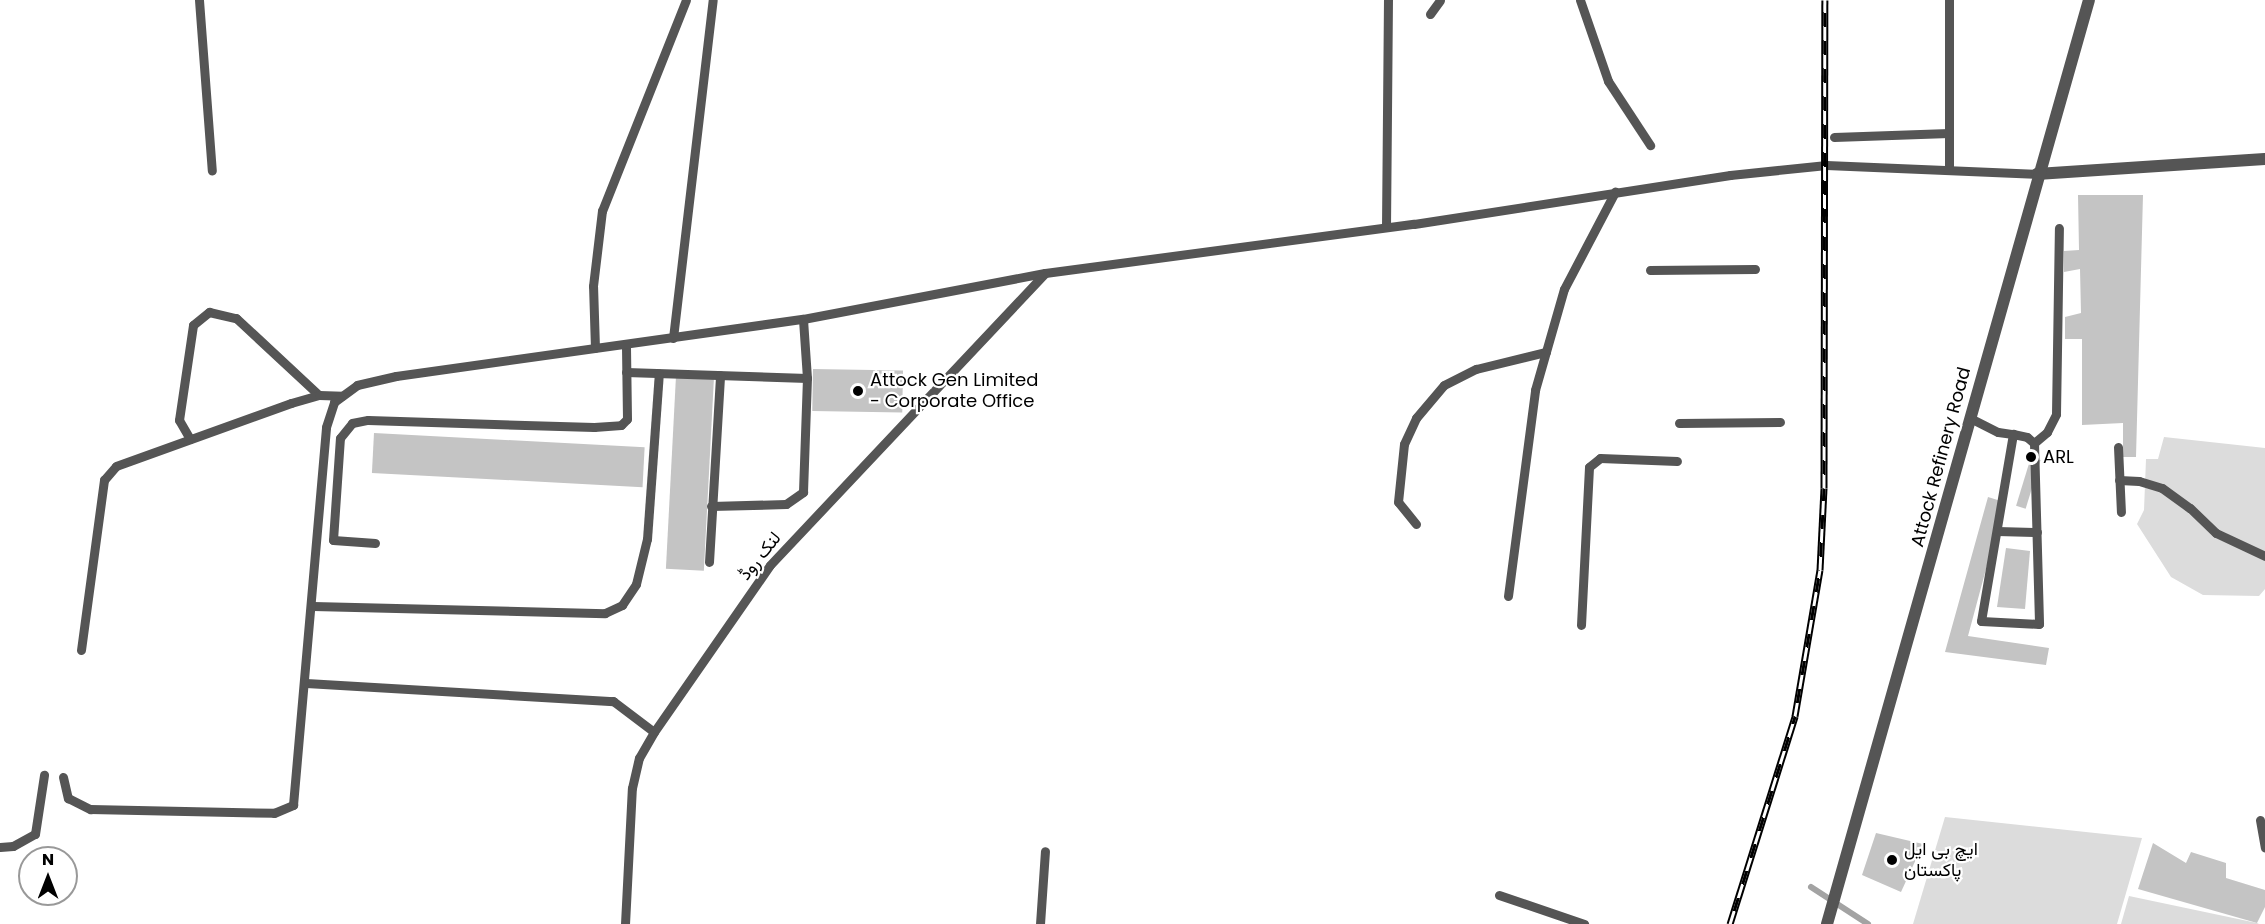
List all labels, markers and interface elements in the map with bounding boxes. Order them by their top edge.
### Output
street label: Attock Refinery Road [1907,365,1975,549]
place label: Attock Gen Limited - Corporate Office [870,370,1038,412]
marker: Attock Gen Limited - Corporate Office [851,384,865,398]
place label: ARL [2043,446,2074,468]
marker: ARL [2024,450,2038,464]
street label: لنک روڈ [734,528,786,584]
place label: ایچ بی ایل پاکستان [1904,839,1978,882]
north arrow [18,846,78,906]
text: N [42,848,54,871]
marker: ایچ بی ایل پاکستان [1885,853,1899,867]

